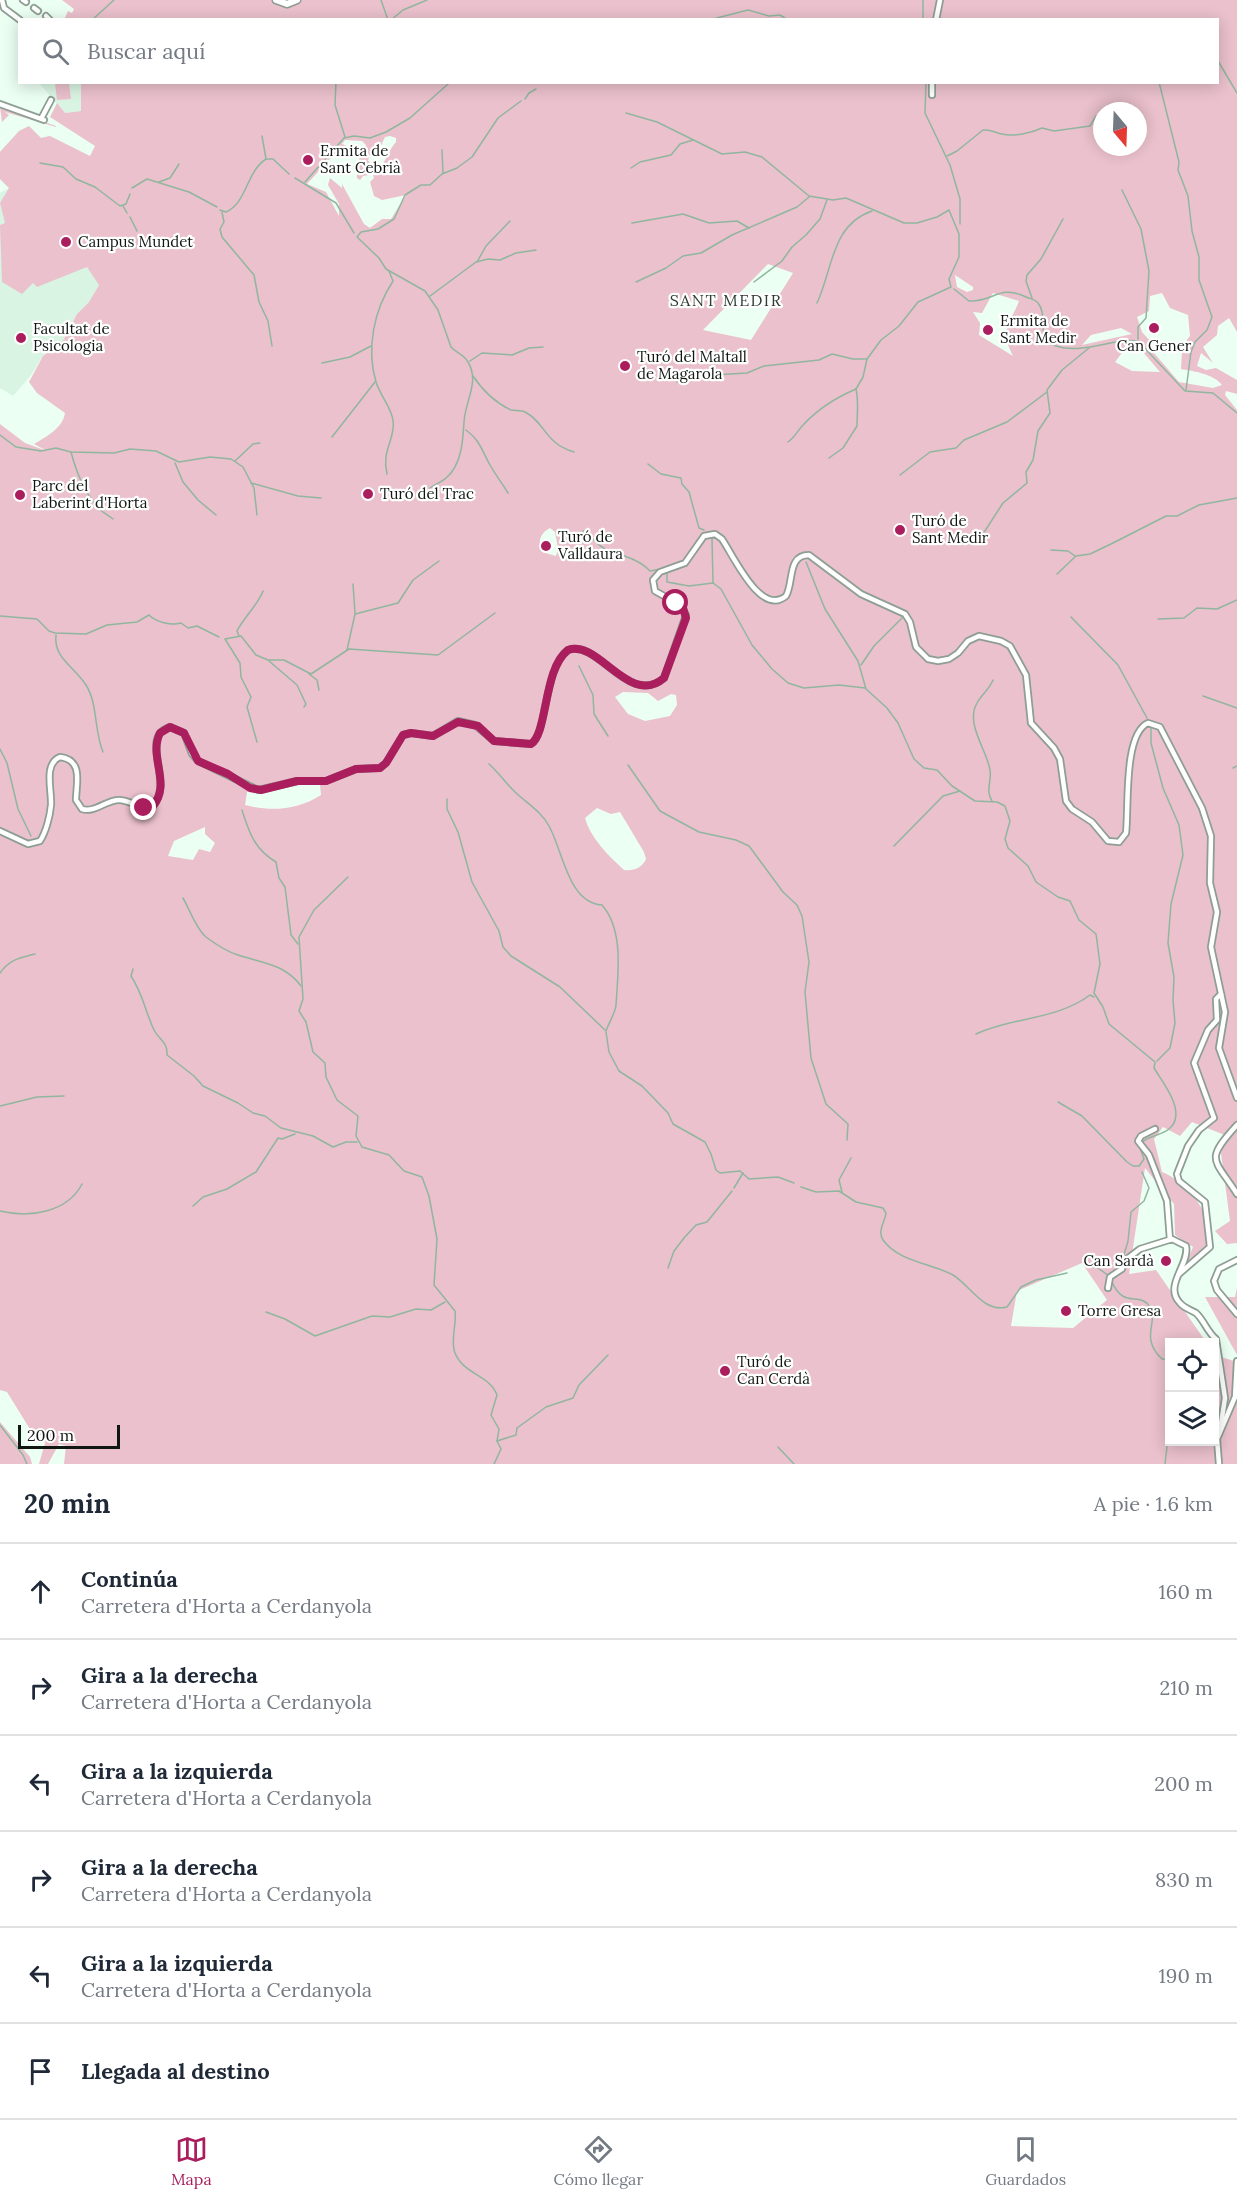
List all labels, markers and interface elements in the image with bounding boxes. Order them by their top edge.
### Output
search box [18,18,1219,84]
icon: search [39,35,72,68]
text: Buscar aquí [87,37,205,65]
north arrow [1093,102,1147,156]
place label: Ermita de Sant Cebrià [320,141,401,177]
marker: Ermita de Sant Cebrià [301,153,315,167]
place label: Campus Mundet [78,232,193,251]
marker: Campus Mundet [59,235,73,249]
district label: SANT MEDIR [670,290,782,310]
place label: Ermita de Sant Medir [1000,311,1077,347]
place label: Facultat de Psicologia [33,319,110,355]
marker: Can Gener [1147,321,1161,335]
marker: Ermita de Sant Medir [981,323,995,337]
marker: Facultat de Psicologia [14,331,28,345]
place label: Can Gener [1117,336,1192,355]
place label: Turó del Maltall de Magarola [637,347,747,383]
marker: Turó del Maltall de Magarola [618,359,632,373]
place label: Parc del Laberint d'Horta [32,476,148,512]
place label: Turó del Trac [380,484,474,503]
marker: Turó del Trac [361,487,375,501]
marker: Parc del Laberint d'Horta [13,488,27,502]
place label: Turó de Sant Medir [912,511,989,547]
marker: Turó de Sant Medir [893,523,907,537]
place label: Turó de Valldaura [557,527,623,563]
marker: Turó de Valldaura [539,539,553,553]
route start [662,589,688,615]
route end [130,794,156,820]
place label: Can Sardà [1083,1251,1154,1270]
marker: Can Sardà [1159,1254,1173,1268]
place label: Torre Gresa [1078,1301,1161,1320]
marker: Torre Gresa [1059,1304,1073,1318]
map controls [1165,1338,1219,1446]
button: locate [1165,1338,1219,1392]
place label: Turó de Can Cerdà [737,1352,810,1388]
marker: Turó de Can Cerdà [718,1364,732,1378]
button: layers [1165,1392,1219,1446]
scale bar [18,1422,120,1450]
text: 200 m [27,1425,74,1445]
text: 20 min [24,1487,110,1520]
text: A pie · 1.6 km [1094,1491,1213,1516]
text: Continúa [81,1565,178,1593]
icon: ahead [24,1575,57,1608]
text: 160 m [1159,1579,1213,1604]
text: Carretera d'Horta a Cerdanyola [81,1593,372,1618]
text: Gira a la derecha [81,1661,258,1689]
icon: right [24,1671,57,1704]
text: 210 m [1159,1675,1213,1700]
text: Carretera d'Horta a Cerdanyola [81,1689,372,1714]
text: Gira a la izquierda [81,1757,273,1785]
icon: left [24,1767,57,1800]
text: 200 m [1154,1771,1213,1796]
text: Carretera d'Horta a Cerdanyola [81,1785,372,1810]
text: Gira a la derecha [81,1853,258,1881]
icon: right [24,1863,57,1896]
text: 830 m [1155,1867,1213,1892]
text: Carretera d'Horta a Cerdanyola [81,1881,372,1906]
text: Gira a la izquierda [81,1949,273,1977]
icon: left [24,1959,57,1992]
text: 190 m [1159,1963,1213,1988]
text: Carretera d'Horta a Cerdanyola [81,1977,372,2002]
icon: arrive [24,2055,57,2088]
text: Llegada al destino [81,2057,270,2085]
tab: Mapa [171,2133,212,2189]
tab: Cómo llegar [553,2133,643,2189]
tab: Guardados [985,2133,1066,2189]

